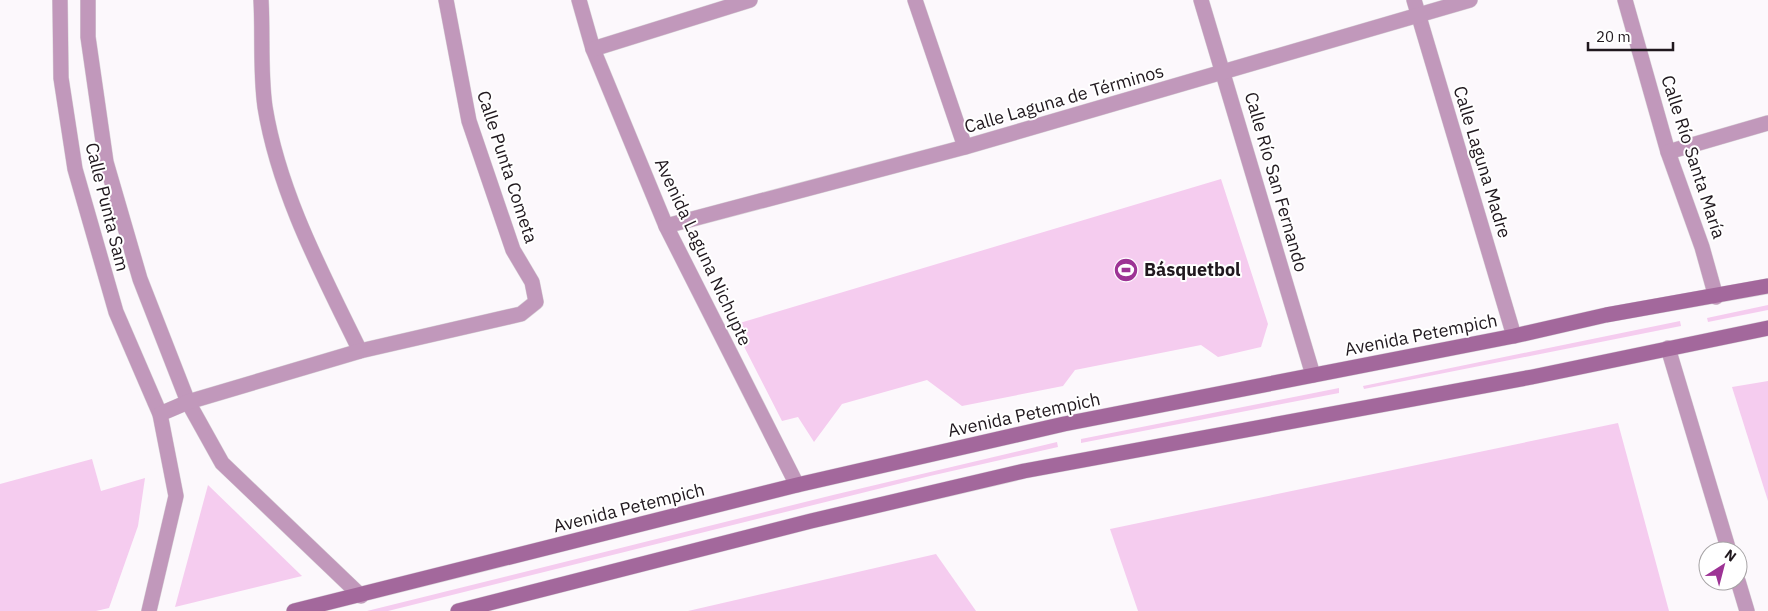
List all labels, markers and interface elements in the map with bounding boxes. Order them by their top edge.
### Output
scale bar [1588,20,1673,52]
text: 20 m [1596,27,1631,46]
street label: Calle Laguna de Términos [961,59,1166,138]
street label: Calle Río Santa María [1656,72,1731,242]
street label: Calle Laguna Madre [1448,83,1517,241]
street label: Calle Punta Cometa [472,88,543,246]
street label: Calle Río San Fernando [1240,89,1313,275]
street label: Calle Punta Sam [80,140,135,274]
street label: Avenida Laguna Nichupte [650,154,757,349]
sports icon: Básquetbol [1113,257,1139,283]
place label: Básquetbol [1144,258,1241,281]
street label: Avenida Petempich [1342,308,1499,361]
street label: Avenida Petempich [946,387,1102,442]
street label: Avenida Petempich [551,478,707,537]
north arrow [1698,541,1748,591]
text: N [1721,545,1740,566]

